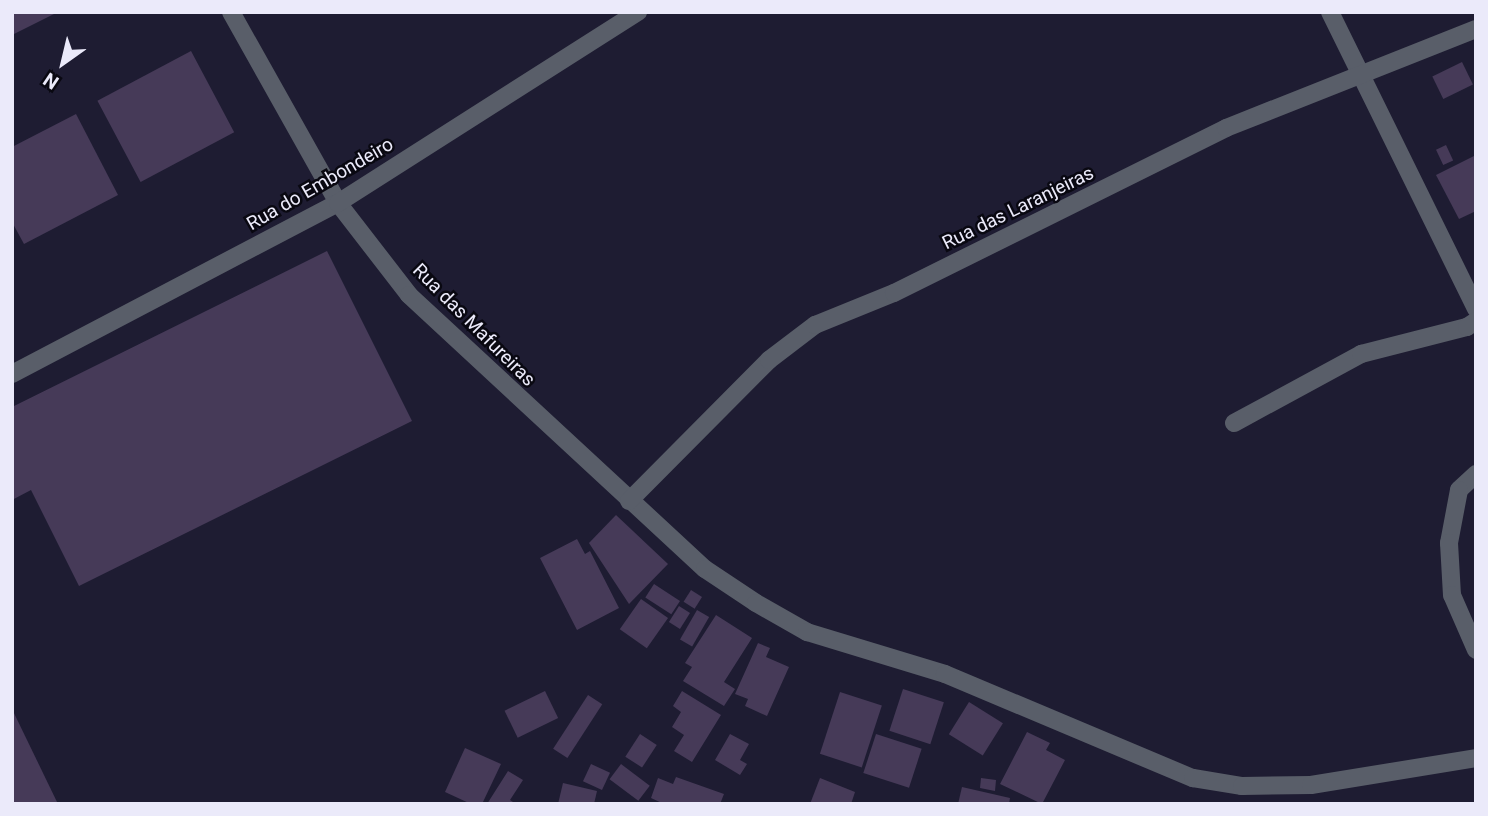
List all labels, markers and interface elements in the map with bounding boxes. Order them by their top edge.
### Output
north arrow [28,28,98,98]
text: N [39,68,63,94]
street label: Rua do Embondeiro [243,133,397,235]
street label: Rua das Laranjeiras [939,161,1097,255]
street label: Rua das Mafureiras [408,259,540,391]

